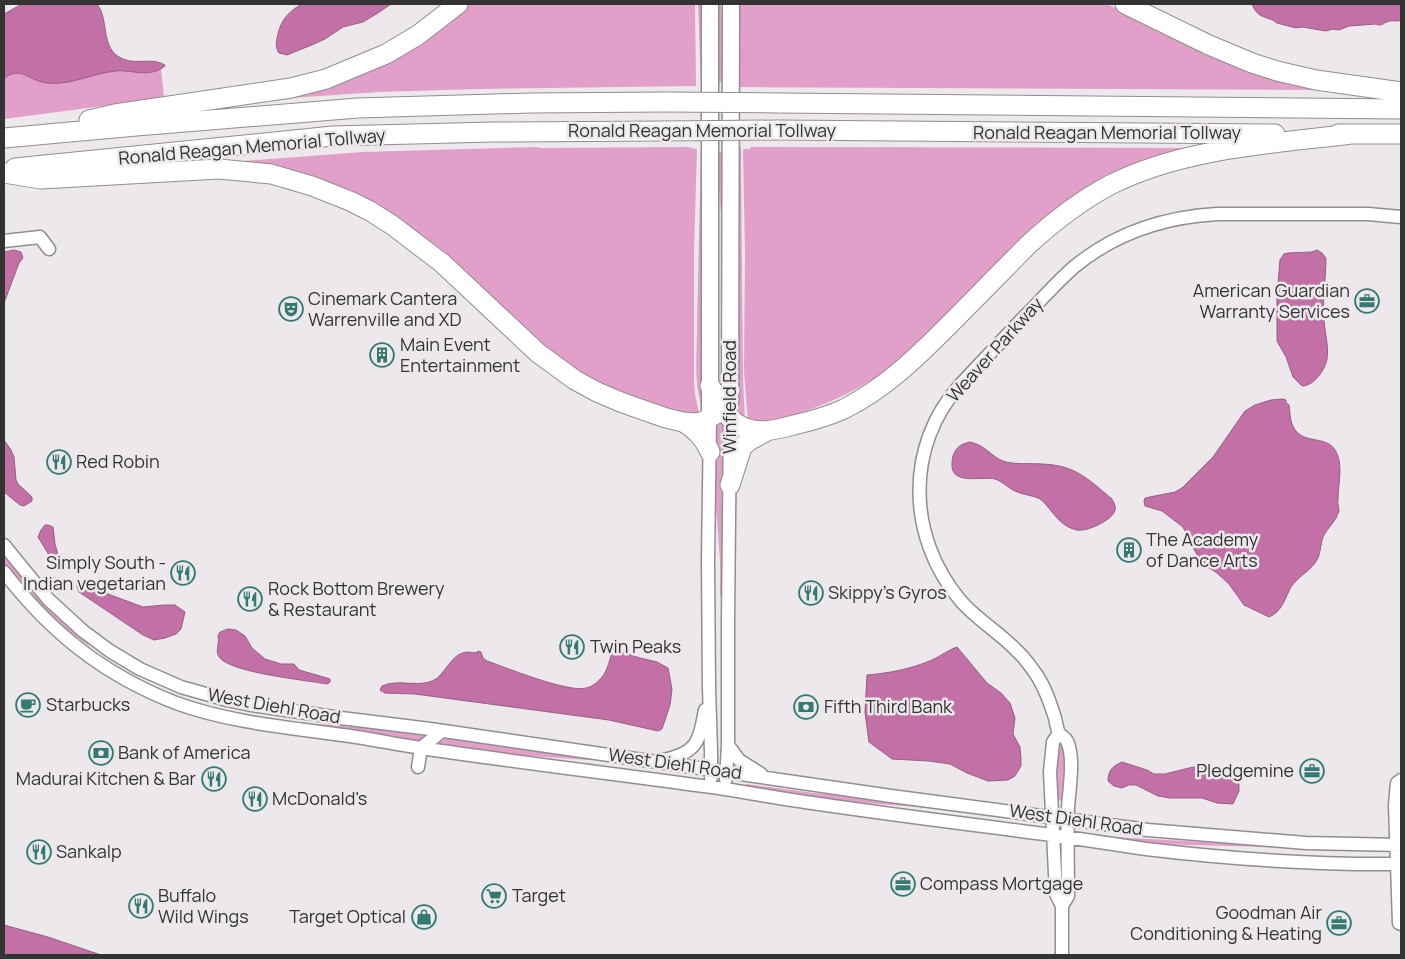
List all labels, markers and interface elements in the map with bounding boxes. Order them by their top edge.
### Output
street label: Ronald Reagan Memorial Tollway [568,118,837,142]
street label: Ronald Reagan Memorial Tollway [973,120,1242,144]
street label: Ronald Reagan Memorial Tollway [117,122,387,170]
place label: American Guardian Warranty Services [1193,278,1350,323]
place label: Cinemark Cantera Warrenville and XD [308,286,462,331]
office icon: American Guardian Warranty Services [1354,288,1380,314]
street label: Weaver Parkway [941,291,1048,407]
theatre icon: Cinemark Cantera Warrenville and XD [278,296,304,322]
place label: Main Event Entertainment [400,332,520,377]
street label: Winfield Road [717,340,741,454]
building icon: Main Event Entertainment [369,342,395,368]
restaurant icon: Red Robin [46,449,72,475]
place label: Red Robin [76,449,160,473]
place label: The Academy of Dance Arts [1146,527,1259,572]
building icon: The Academy of Dance Arts [1116,537,1142,563]
place label: Simply South - Indian vegetarian [23,550,166,595]
restaurant icon: Simply South - Indian vegetarian [170,560,196,586]
place label: Rock Bottom Brewery & Restaurant [268,576,445,621]
restaurant icon: Skippy's Gyros [798,580,824,606]
place label: Skippy's Gyros [828,580,947,604]
restaurant icon: Rock Bottom Brewery & Restaurant [237,586,263,612]
restaurant icon: Twin Peaks [559,634,585,660]
place label: Twin Peaks [590,634,681,658]
street label: West Diehl Road [206,682,342,729]
cafe icon: Starbucks [15,692,41,718]
place label: Starbucks [46,692,130,716]
bank icon: Fifth Third Bank [793,694,819,720]
place label: Fifth Third Bank [824,694,953,718]
bank icon: Bank of America [88,740,114,766]
place label: Bank of America [118,740,251,764]
street label: West Diehl Road [607,742,743,784]
place label: Pledgemine [1196,758,1294,782]
office icon: Pledgemine [1299,758,1325,784]
place label: Madurai Kitchen & Bar [16,766,197,790]
restaurant icon: Madurai Kitchen & Bar [201,766,227,792]
restaurant icon: McDonald's [242,786,268,812]
place label: McDonald's [272,786,367,810]
street label: West Diehl Road [1008,798,1144,840]
restaurant icon: Sankalp [26,839,52,865]
place label: Sankalp [56,839,122,863]
office icon: Compass Mortgage [890,871,916,897]
place label: Compass Mortgage [920,871,1083,895]
place label: Buffalo Wild Wings [158,883,249,928]
supermarket icon: Target [481,883,507,909]
place label: Target [512,883,566,907]
restaurant icon: Buffalo Wild Wings [128,893,154,919]
place label: Goodman Air Conditioning & Heating [1130,900,1322,945]
place label: Target Optical [289,904,406,928]
shop icon: Target Optical [411,904,437,930]
office icon: Goodman Air Conditioning & Heating [1326,910,1352,936]

